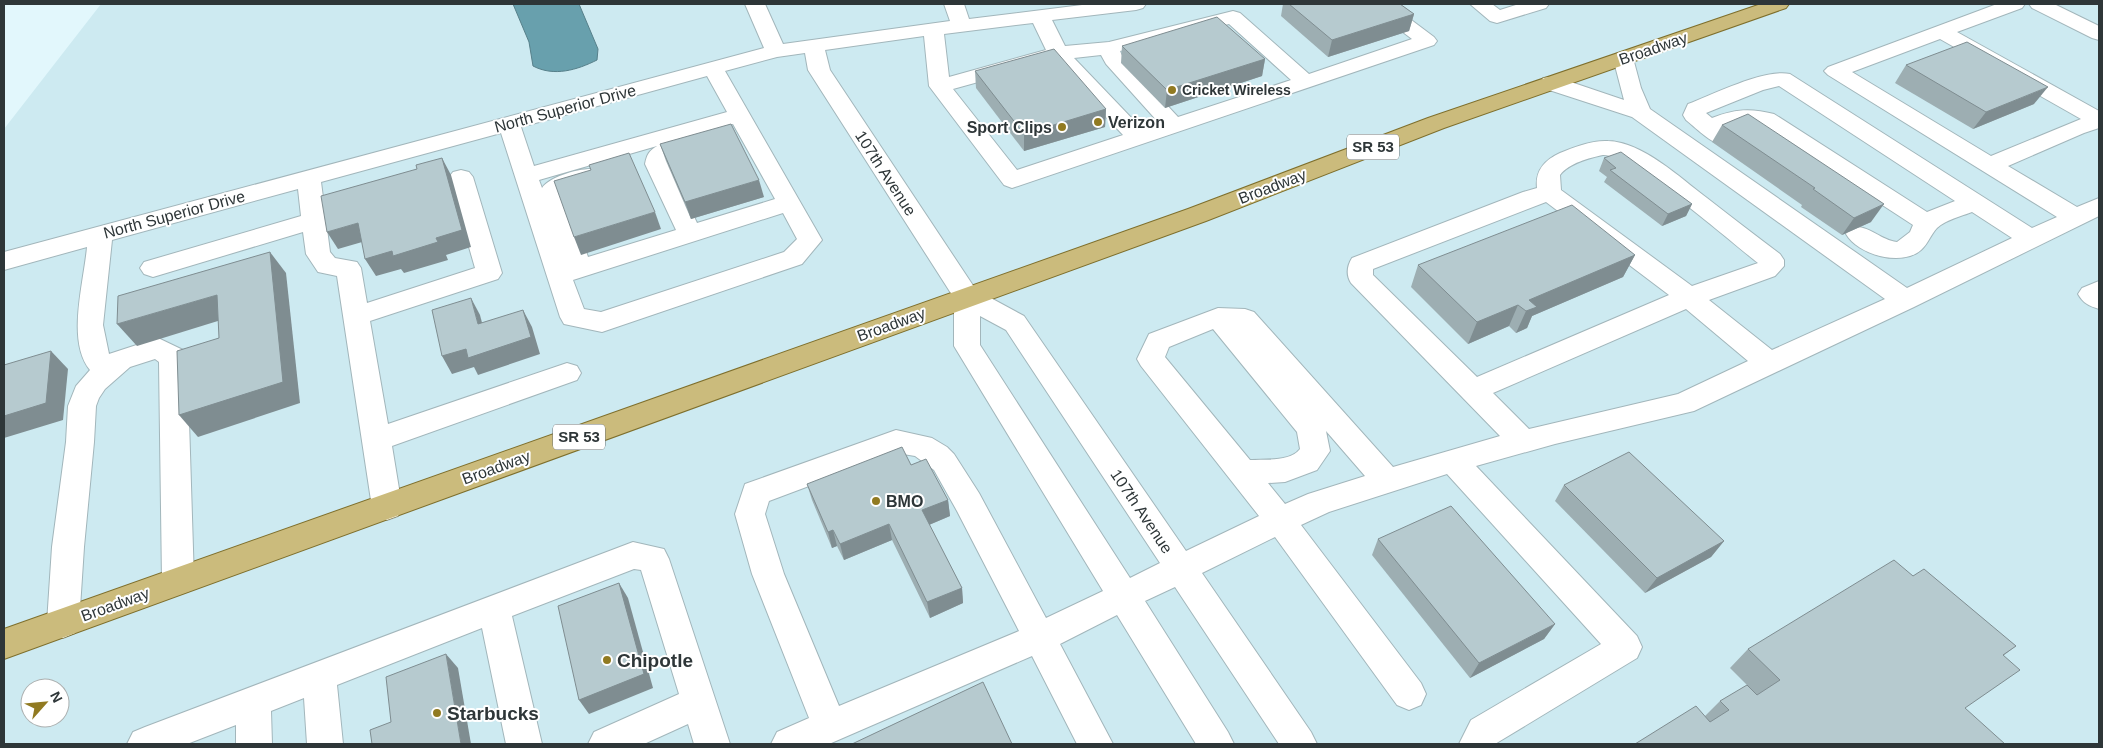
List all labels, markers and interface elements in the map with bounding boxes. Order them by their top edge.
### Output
street label: Broadway [1617,29,1690,68]
street label: North Superior Drive [492,81,638,136]
place label: Cricket Wireless [1182,82,1291,98]
marker: Cricket Wireless [1166,84,1178,96]
place label: Verizon [1108,114,1165,131]
marker: Verizon [1092,116,1104,128]
place label: Sport Clips [967,119,1052,136]
marker: Sport Clips [1056,121,1068,133]
street label: 107th Avenue [852,128,919,219]
road number: SR 53 [1347,134,1399,160]
street label: Broadway [1236,166,1308,207]
street label: North Superior Drive [101,187,247,242]
street label: Broadway [855,304,928,345]
road number: SR 53 [553,424,605,450]
street label: Broadway [460,447,533,488]
street label: 107th Avenue [1107,466,1176,557]
place label: BMO [886,493,923,510]
marker: BMO [870,495,882,507]
street label: Broadway [79,584,152,625]
place label: Chipotle [617,650,693,671]
marker: Chipotle [601,654,613,666]
north arrow [20,678,70,728]
text: N [47,689,66,705]
place label: Starbucks [447,703,539,724]
marker: Starbucks [431,707,443,719]

